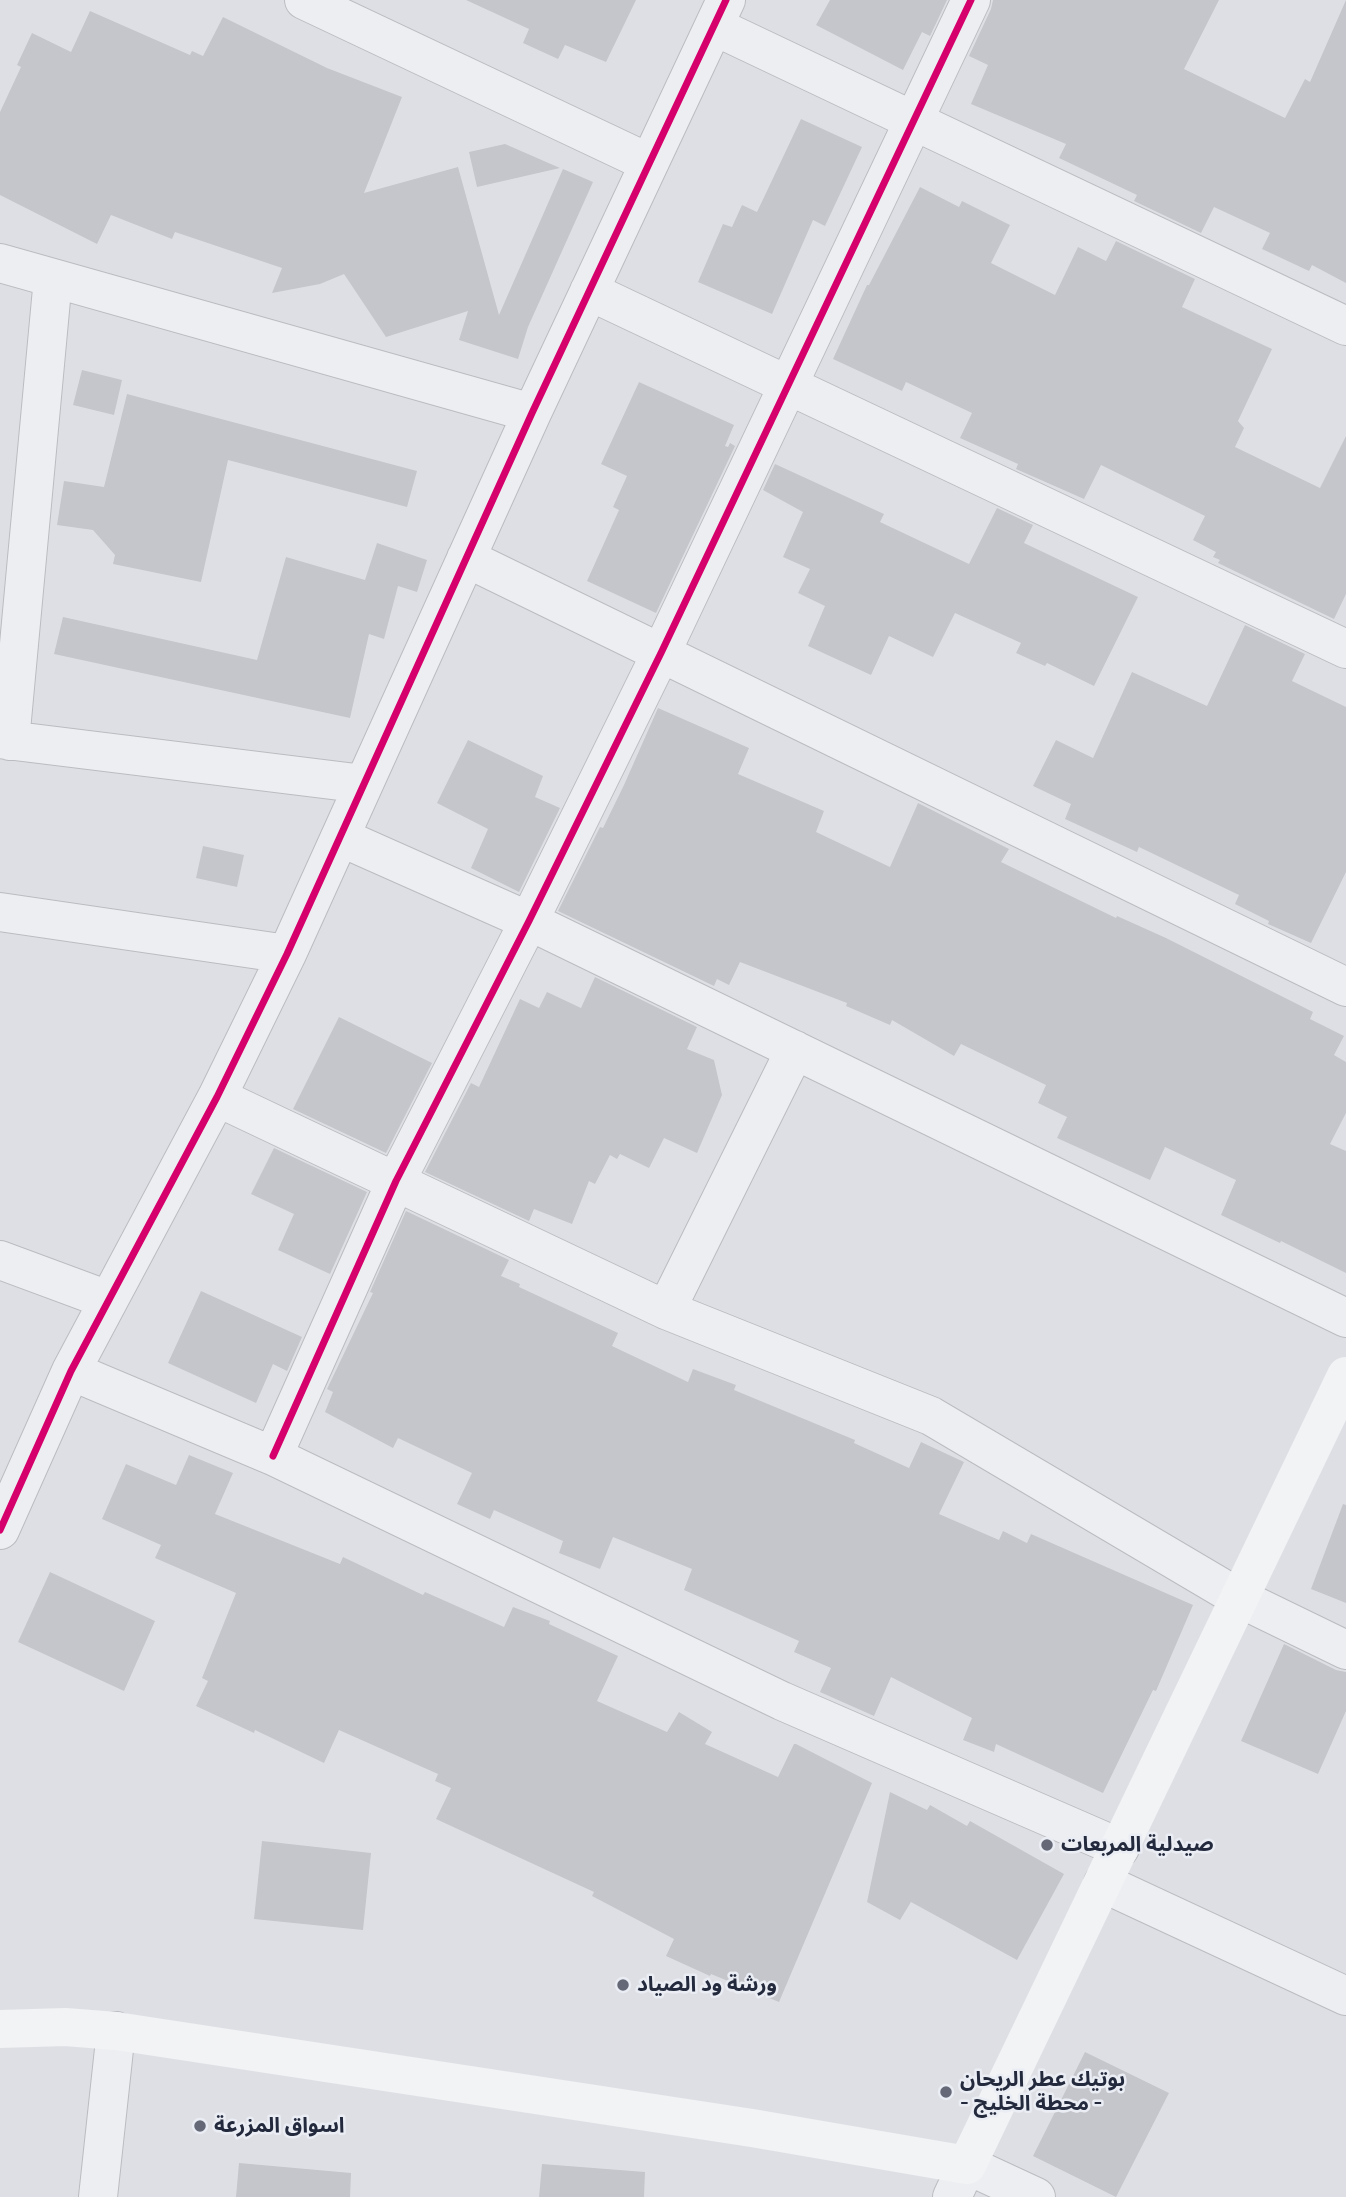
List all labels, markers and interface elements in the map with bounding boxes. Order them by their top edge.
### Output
place label: صيدلية المربعات [1061,1832,1214,1858]
marker: صيدلية المربعات [1039,1837,1055,1853]
place label: ورشة ود الصياد [637,1972,777,1998]
marker: ورشة ود الصياد [615,1977,631,1993]
place label: بوتيك عطر الريحان - محطة الخليج - [960,2067,1125,2117]
marker: بوتيك عطر الريحان - محطة الخليج - [938,2084,954,2100]
place label: اسواق المزرعة [214,2113,345,2139]
marker: اسواق المزرعة [192,2118,208,2134]

